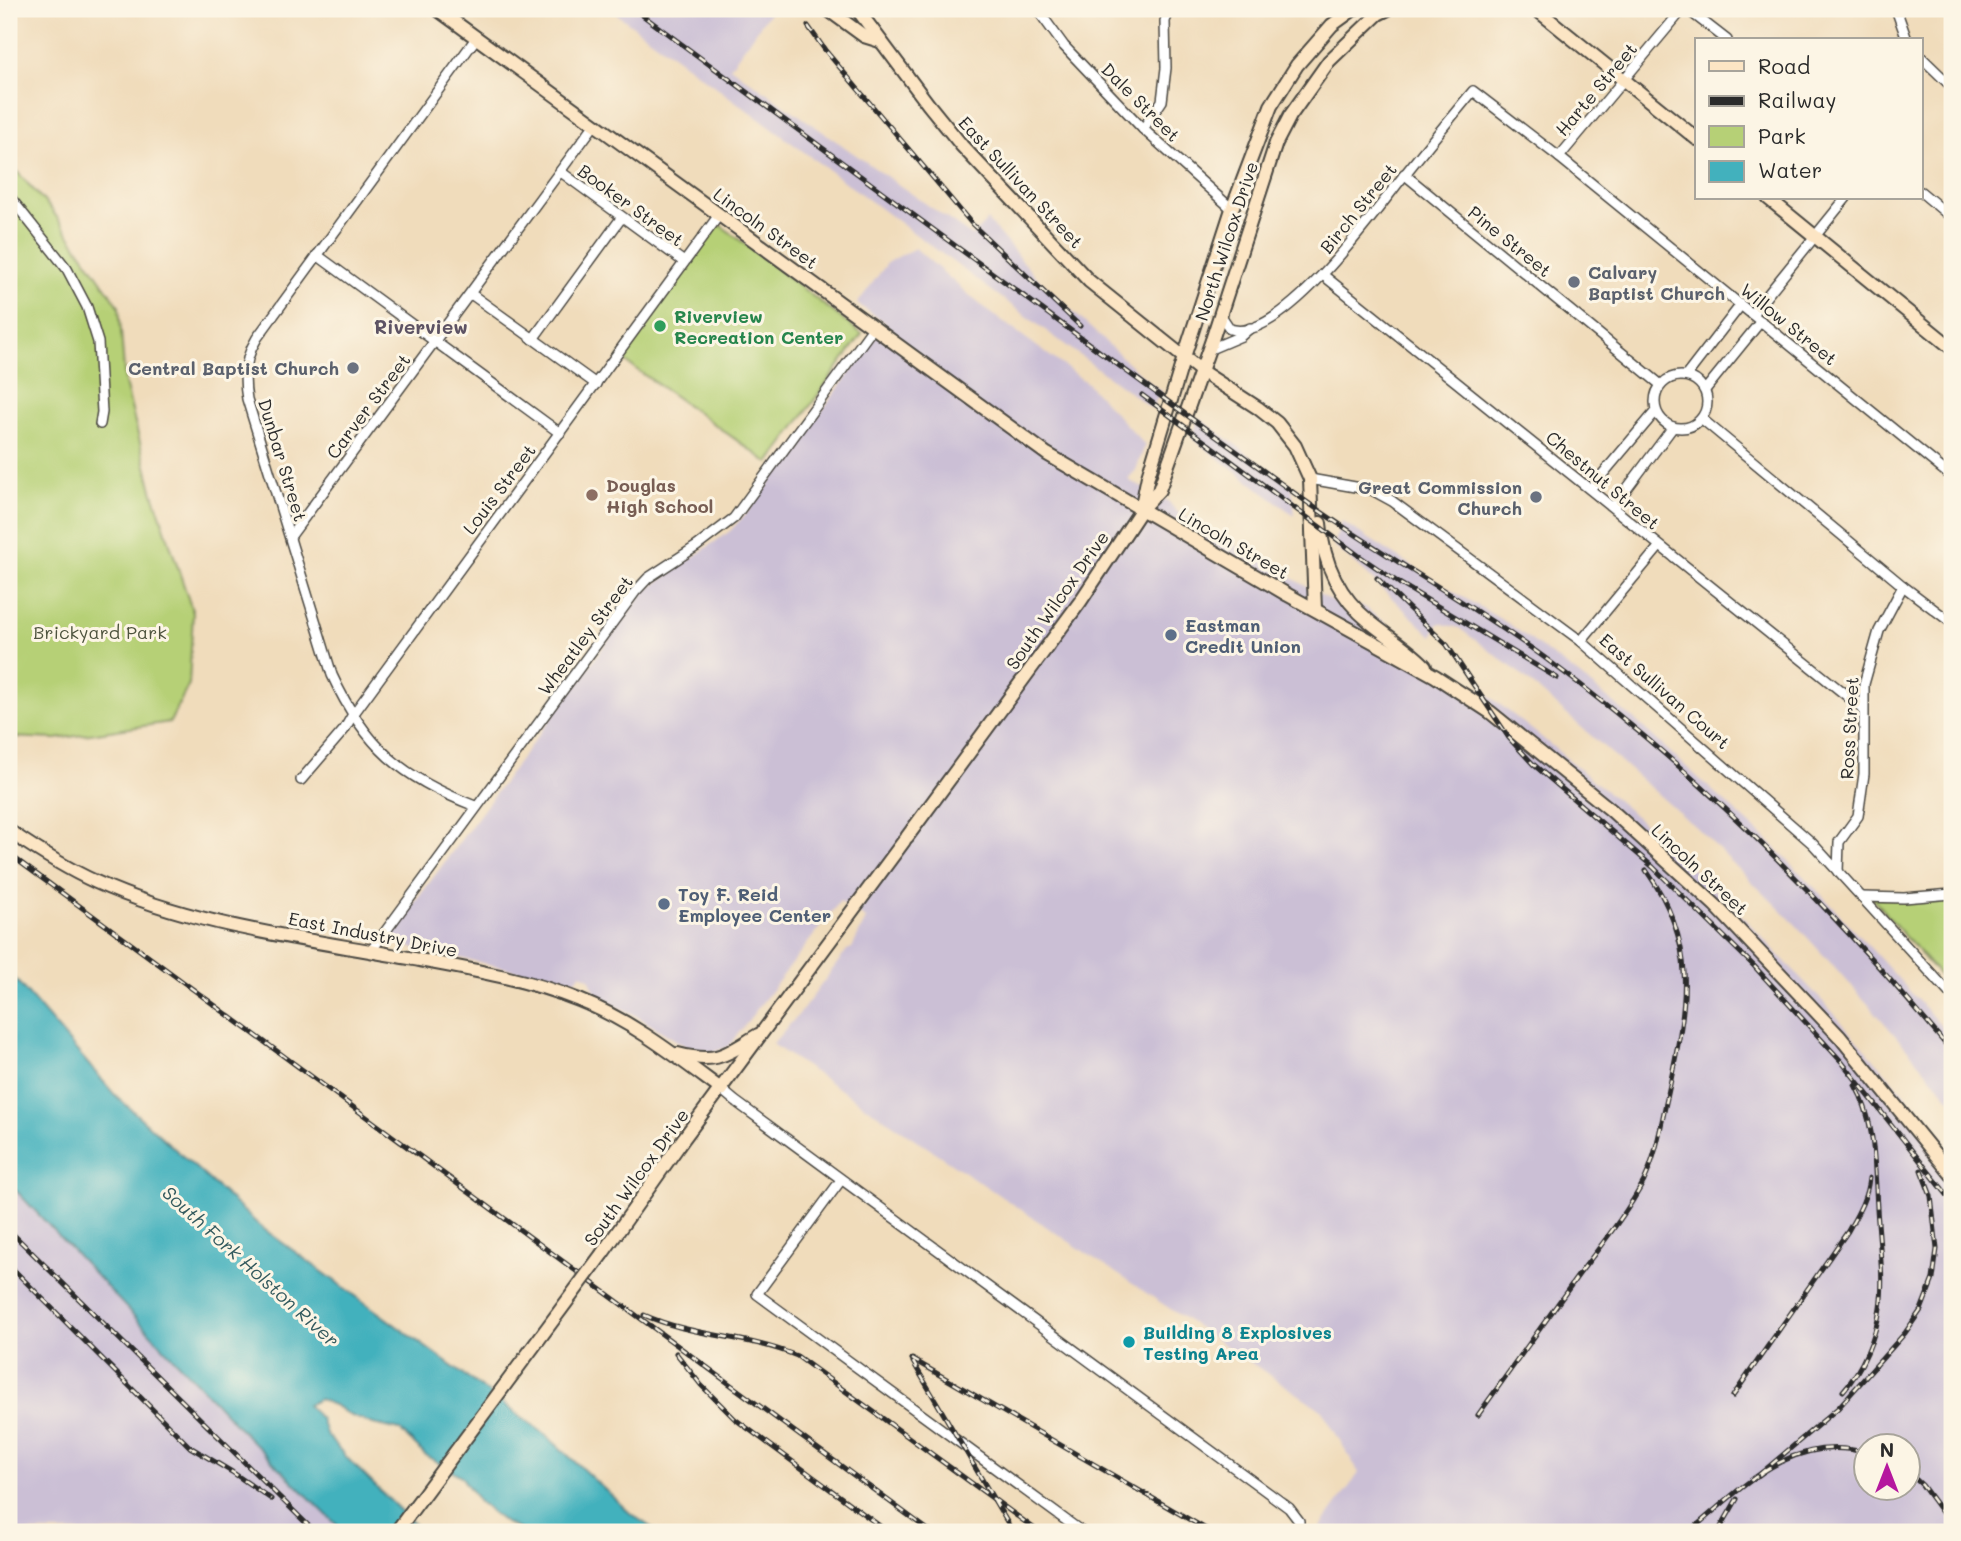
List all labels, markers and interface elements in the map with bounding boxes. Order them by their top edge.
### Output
street label: Harte Street [1550,37,1642,141]
legend [1695,38,1923,200]
text: Road [1758,52,1810,79]
street label: Dale Street [1096,57,1186,147]
text: Railway [1758,86,1837,113]
street label: East Sullivan Street [953,111,1089,253]
text: Park [1758,122,1806,149]
text: Water [1758,156,1822,183]
street label: Booker Street [573,158,689,252]
street label: North Wilcox Drive [1189,158,1263,324]
street label: Birch Street [1314,158,1402,258]
street label: Lincoln Street [709,182,823,274]
street label: Pine Street [1463,200,1557,282]
place label: Calvary Baptist Church [1588,260,1725,305]
marker: Calvary Baptist Church [1566,274,1582,290]
street label: Willow Street [1736,278,1842,370]
place label: Riverview Recreation Center [674,304,843,349]
district label: Riverview [374,314,468,339]
marker: Riverview Recreation Center [652,318,668,334]
street label: Carver Street [321,349,415,463]
place label: Central Baptist Church [128,356,339,380]
marker: Central Baptist Church [345,360,361,376]
street label: Dunbar Street [253,396,313,524]
street label: Chestnut Street [1541,425,1665,535]
street label: Louis Street [457,439,541,539]
place label: Douglas High School [606,473,713,518]
place label: Great Commission Church [1358,475,1522,520]
marker: Douglas High School [584,487,600,503]
marker: Great Commission Church [1528,489,1544,505]
street label: Lincoln Street [1174,502,1294,584]
street label: South Wilcox Drive [1000,526,1114,674]
street label: Wheatley Street [532,570,638,700]
place label: Eastman Credit Union [1185,613,1301,658]
park label: Brickyard Park [33,620,167,644]
marker: Eastman Credit Union [1163,627,1179,643]
street label: East Sullivan Court [1595,628,1735,754]
street label: Ross Street [1834,676,1864,780]
street label: Lincoln Street [1647,818,1753,920]
place label: Toy F. Reid Employee Center [678,882,831,927]
marker: Toy F. Reid Employee Center [656,896,672,912]
street label: East Industry Drive [287,906,459,962]
street label: South Wilcox Drive [578,1104,694,1250]
water label: South Fork Holston River [157,1180,345,1352]
place label: Building 8 Explosives Testing Area [1143,1320,1332,1365]
marker: Building 8 Explosives Testing Area [1121,1334,1137,1350]
north arrow [1853,1432,1923,1502]
text: N [1880,1437,1894,1462]

